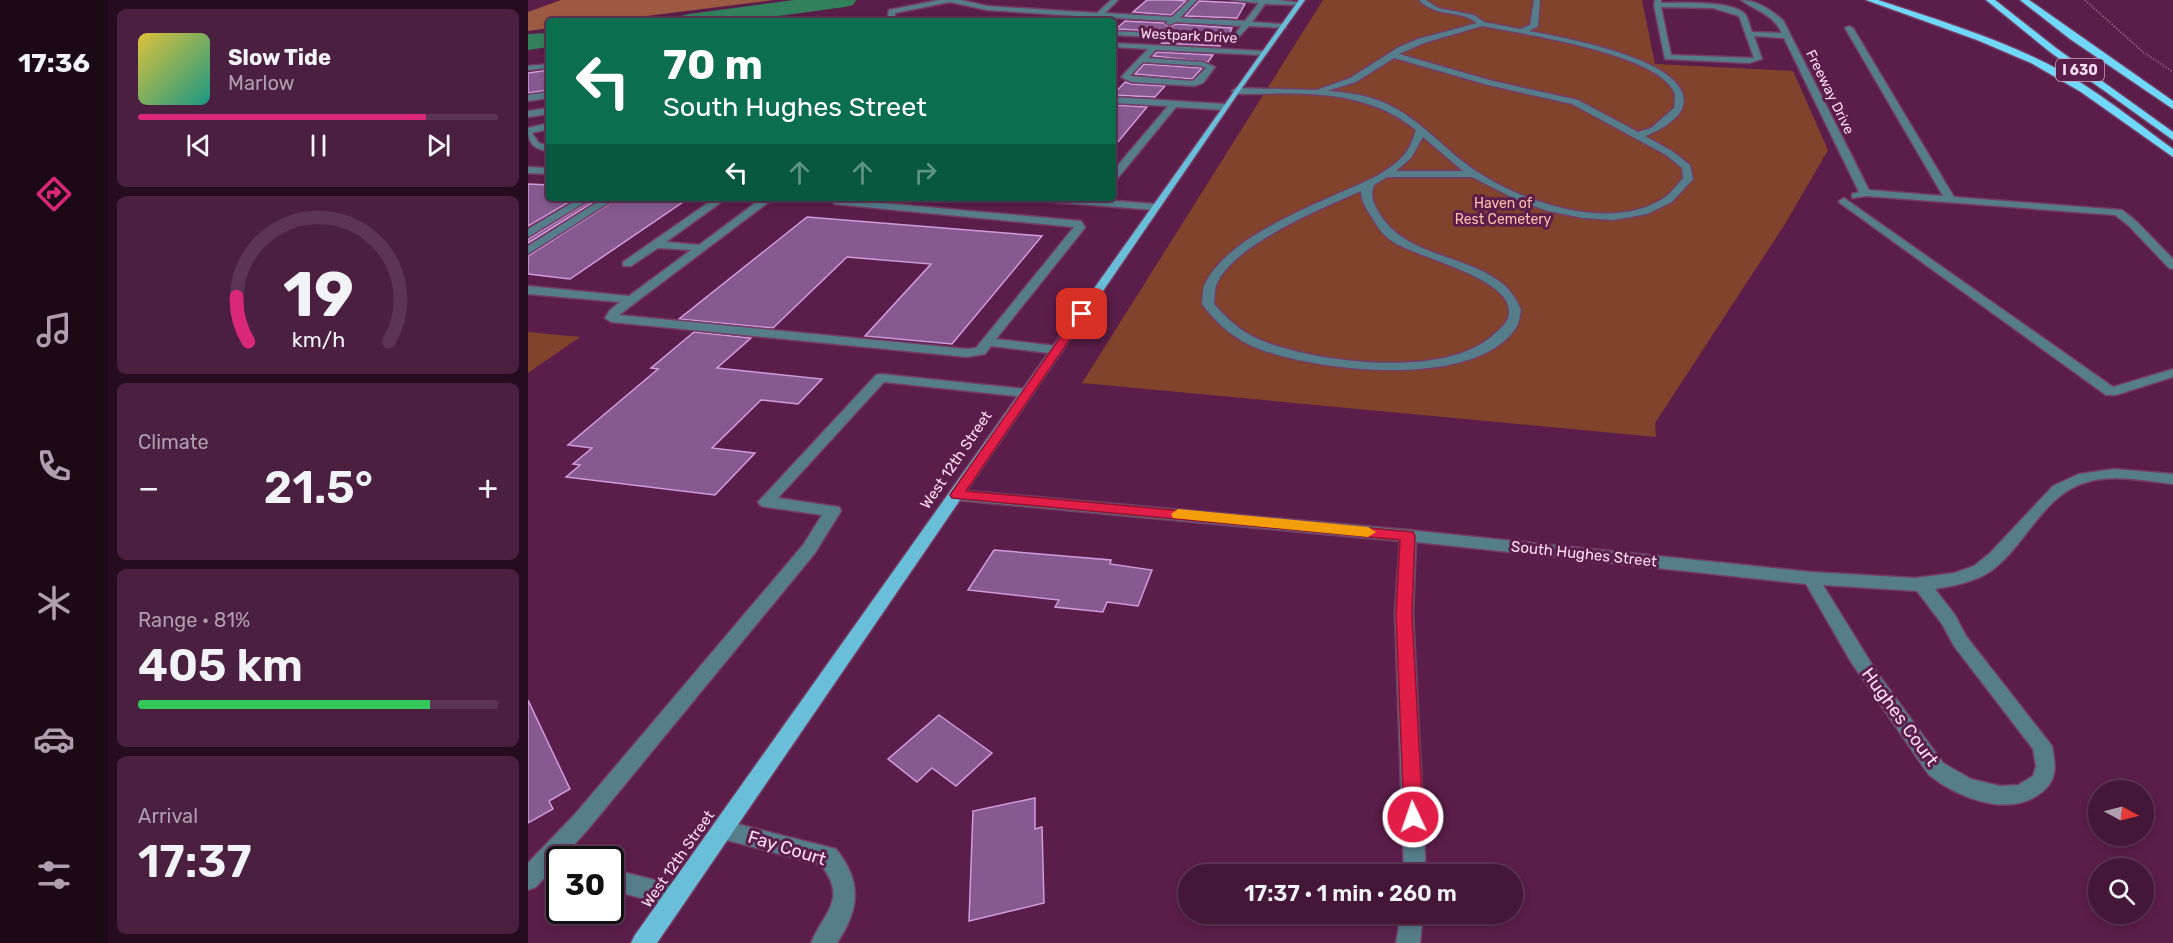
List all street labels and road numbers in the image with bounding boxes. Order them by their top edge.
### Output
street label: Westpark Drive [1140,25,1238,47]
street label: Freeway Drive [1802,47,1858,137]
road number: I 630 [2056,59,2104,81]
street label: West 12th Street [917,407,996,513]
street label: South Hughes Street [1510,537,1658,571]
street label: Hughes Court [1857,664,1943,770]
street label: West 12th Street [638,807,718,911]
street label: Fay Court [745,826,829,870]

